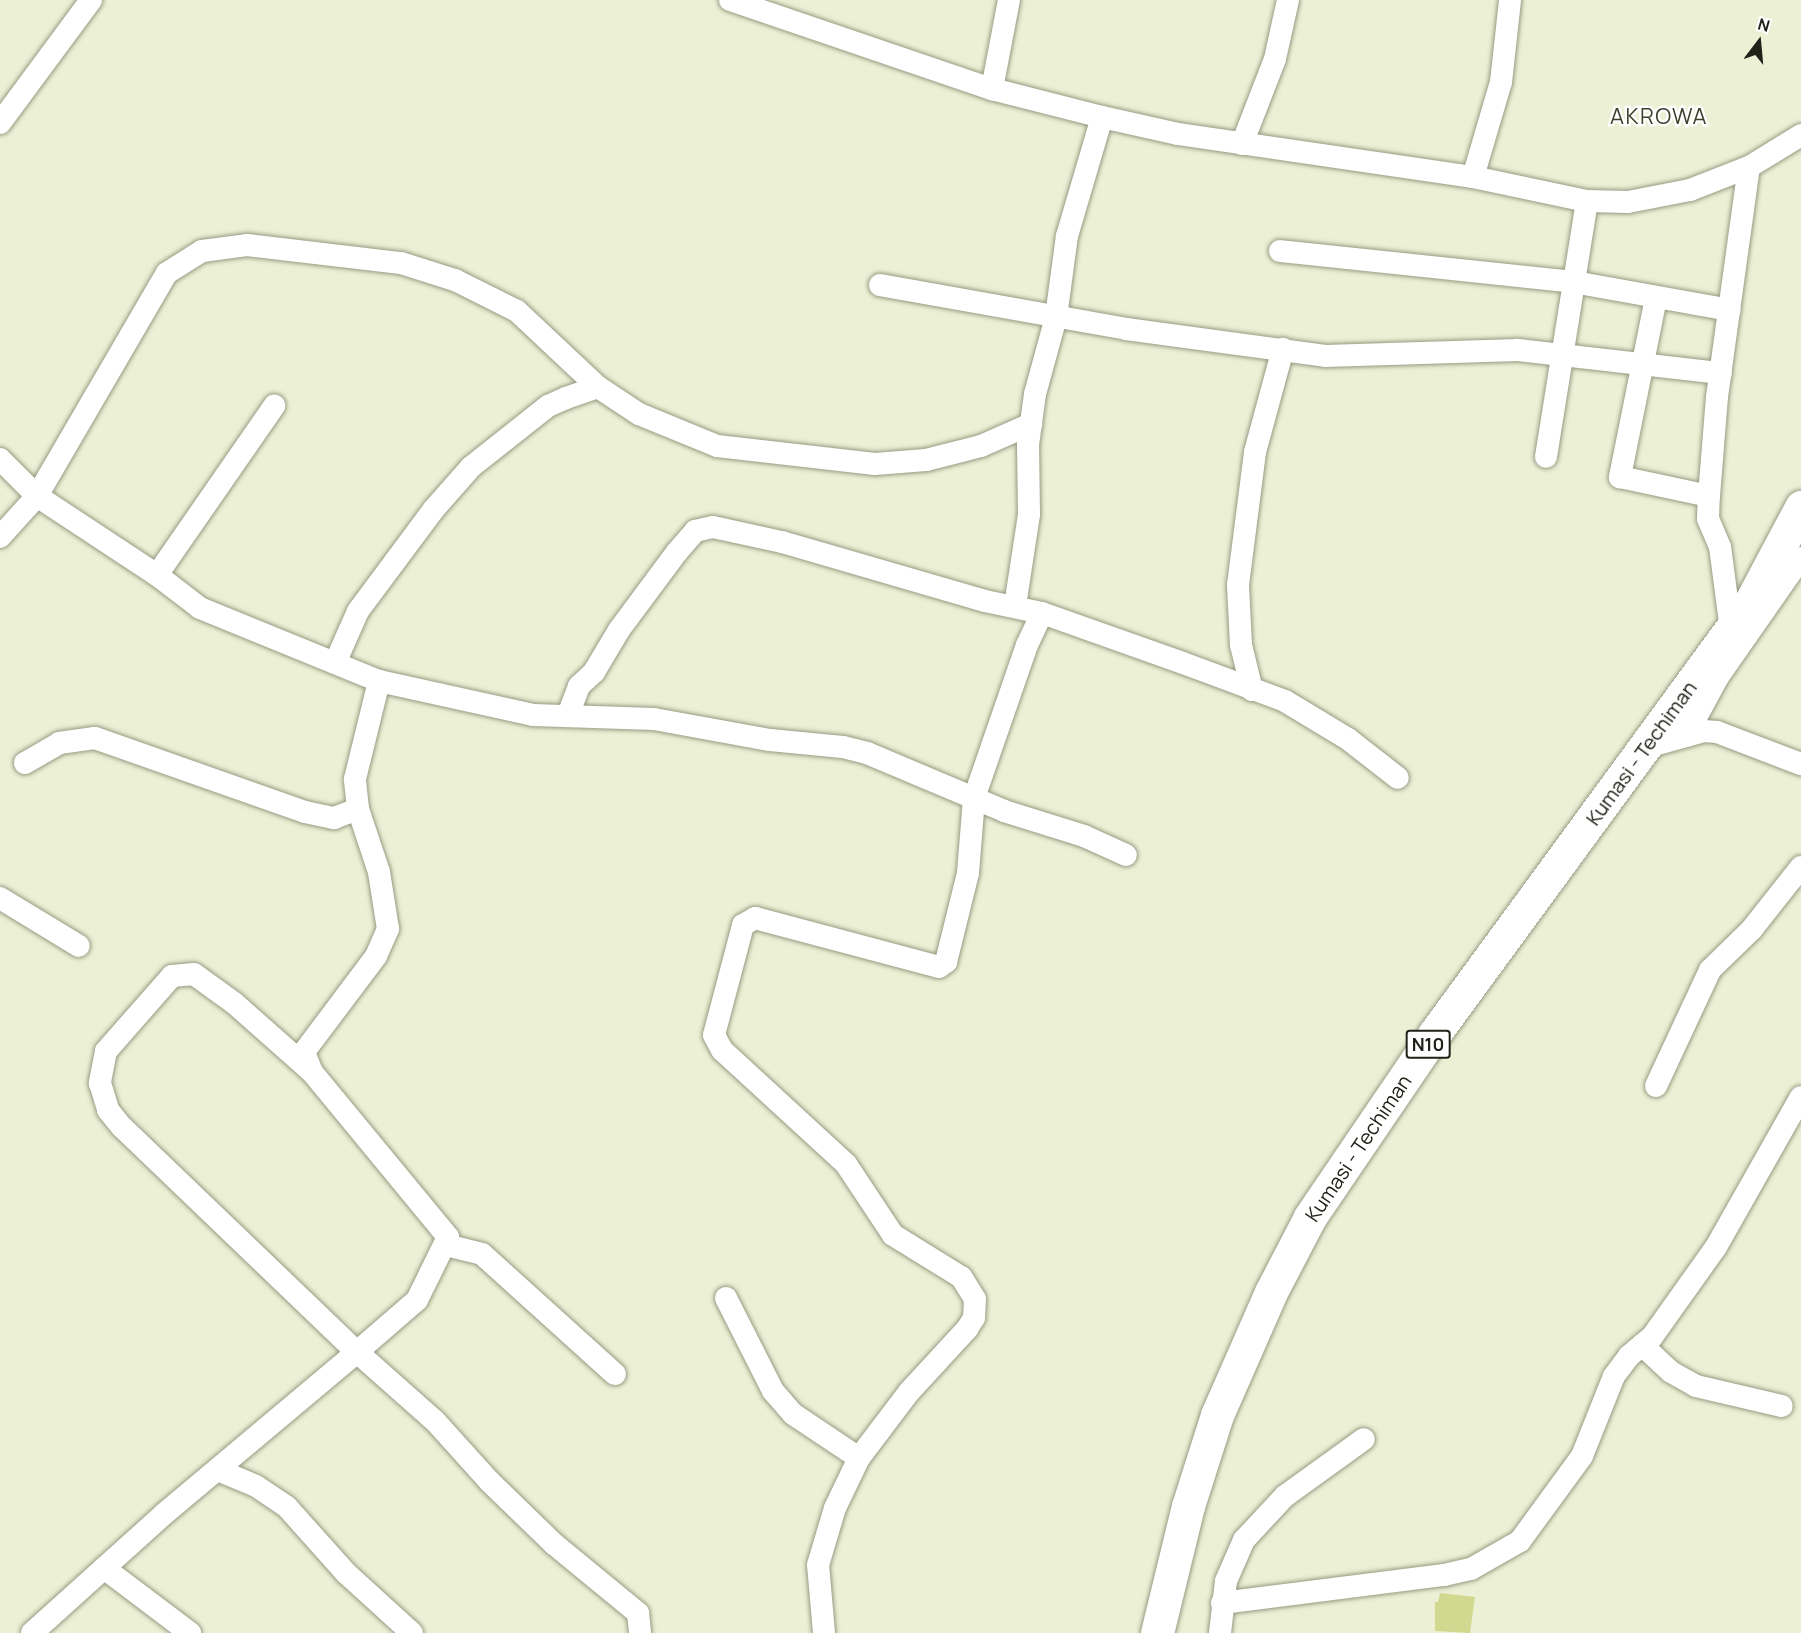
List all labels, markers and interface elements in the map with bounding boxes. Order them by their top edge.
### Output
north arrow [1729,12,1789,72]
text: N [1755,13,1773,37]
district label: AKROWA [1610,104,1708,130]
street label: Kumasi - Techiman [1581,676,1701,830]
road number: N10 [1406,1029,1450,1059]
street label: Kumasi - Techiman [1300,1070,1416,1226]

